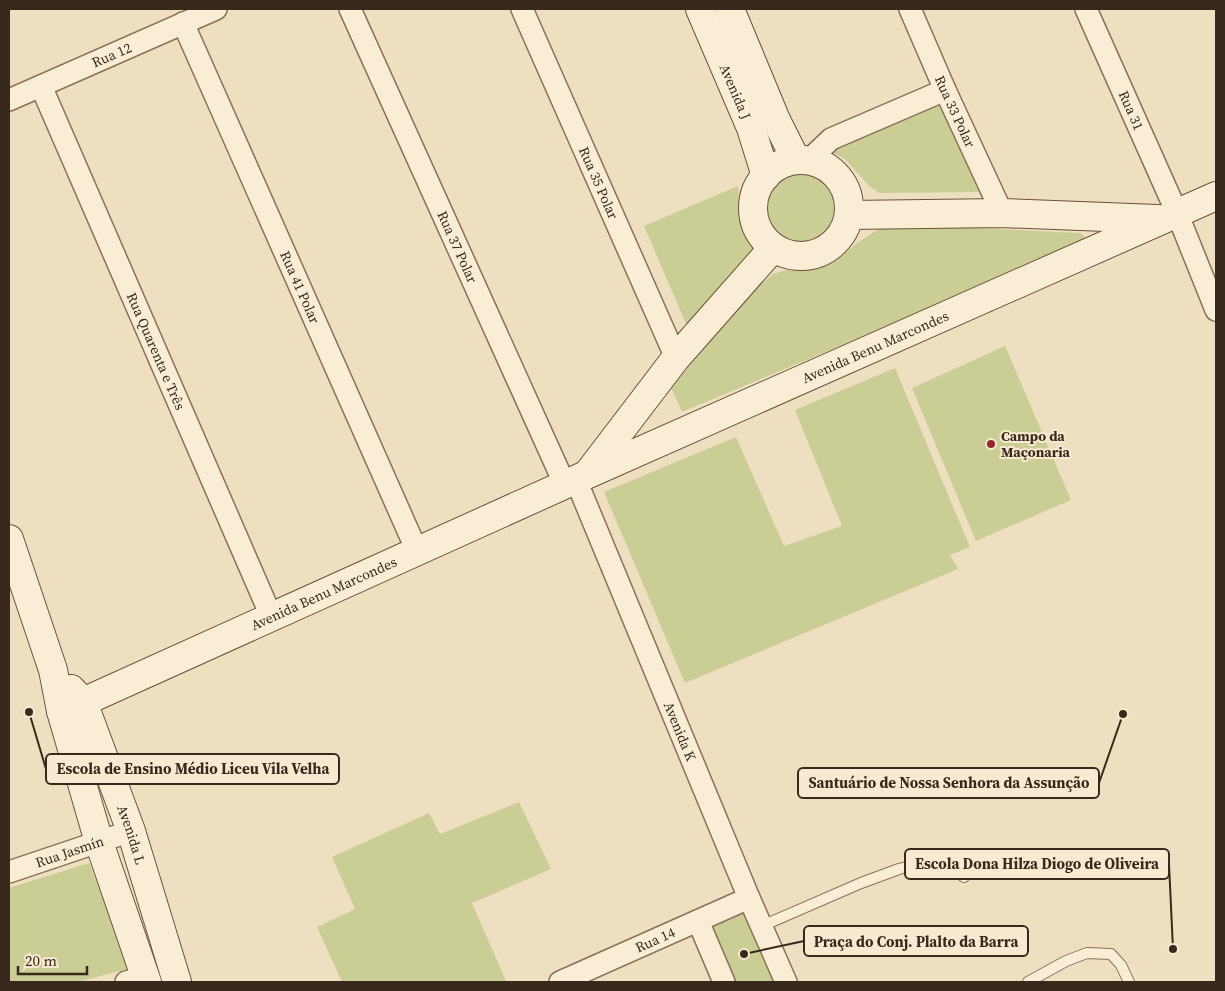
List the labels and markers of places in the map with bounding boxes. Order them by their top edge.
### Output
place label: Campo da Maçonaria [1001,426,1071,462]
marker: Campo da Maçonaria [985,438,997,450]
callout: Escola de Ensino Médio Liceu Vila Velha [46,754,339,784]
callout: Santuário de Nossa Senhora da Assunção [798,768,1099,798]
callout: Escola Dona Hilza Diogo de Oliveira [905,849,1169,879]
callout: Praça do Conj. Plalto da Barra [804,926,1028,956]

